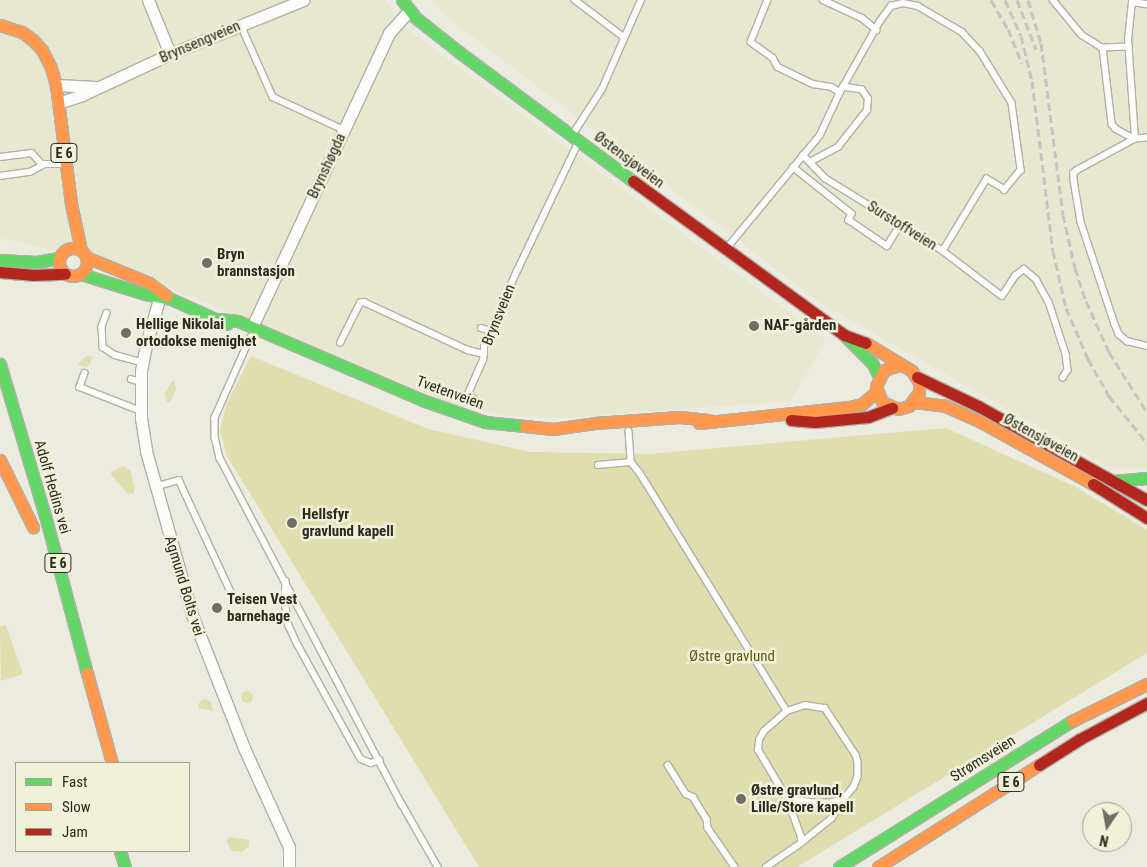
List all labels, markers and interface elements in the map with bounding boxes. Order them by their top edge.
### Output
street label: Brynsengveien [157,17,243,67]
street label: Østensjøveien [590,128,668,192]
street label: Brynshøgda [304,130,350,202]
road number: E 6 [50,142,78,164]
street label: Surstoffveien [864,197,940,255]
place label: Bryn brannstasjon [217,245,295,280]
marker: Bryn brannstasjon [201,257,213,269]
street label: Brynsveien [479,282,519,348]
place label: Hellige Nikolai ortodokse menighet [136,315,256,350]
place label: NAF-gården [764,317,836,335]
marker: NAF-gården [748,320,760,332]
marker: Hellige Nikolai ortodokse menighet [120,327,132,339]
street label: Tvetenveien [414,372,486,414]
street label: Østensjøveien [1000,410,1082,466]
street label: Adolf Hedins vei [30,438,74,536]
place label: Hellsfyr gravlund kapell [302,505,394,540]
marker: Hellsfyr gravlund kapell [286,517,298,529]
street label: Agmund Bolts vei [160,534,208,638]
road number: E 6 [44,552,72,574]
place label: Teisen Vest barnehage [227,590,297,625]
marker: Teisen Vest barnehage [211,602,223,614]
park label: Østre gravlund [689,648,775,666]
street label: Strømsveien [947,732,1019,786]
legend [15,762,190,852]
road number: E 6 [997,770,1025,794]
text: Fast [62,773,87,791]
place label: Østre gravlund, Lille/Store kapell [751,781,853,816]
marker: Østre gravlund, Lille/Store kapell [735,793,747,805]
text: Slow [62,798,91,816]
north arrow [1082,802,1132,852]
text: Jam [62,823,88,841]
text: N [1098,832,1110,849]

